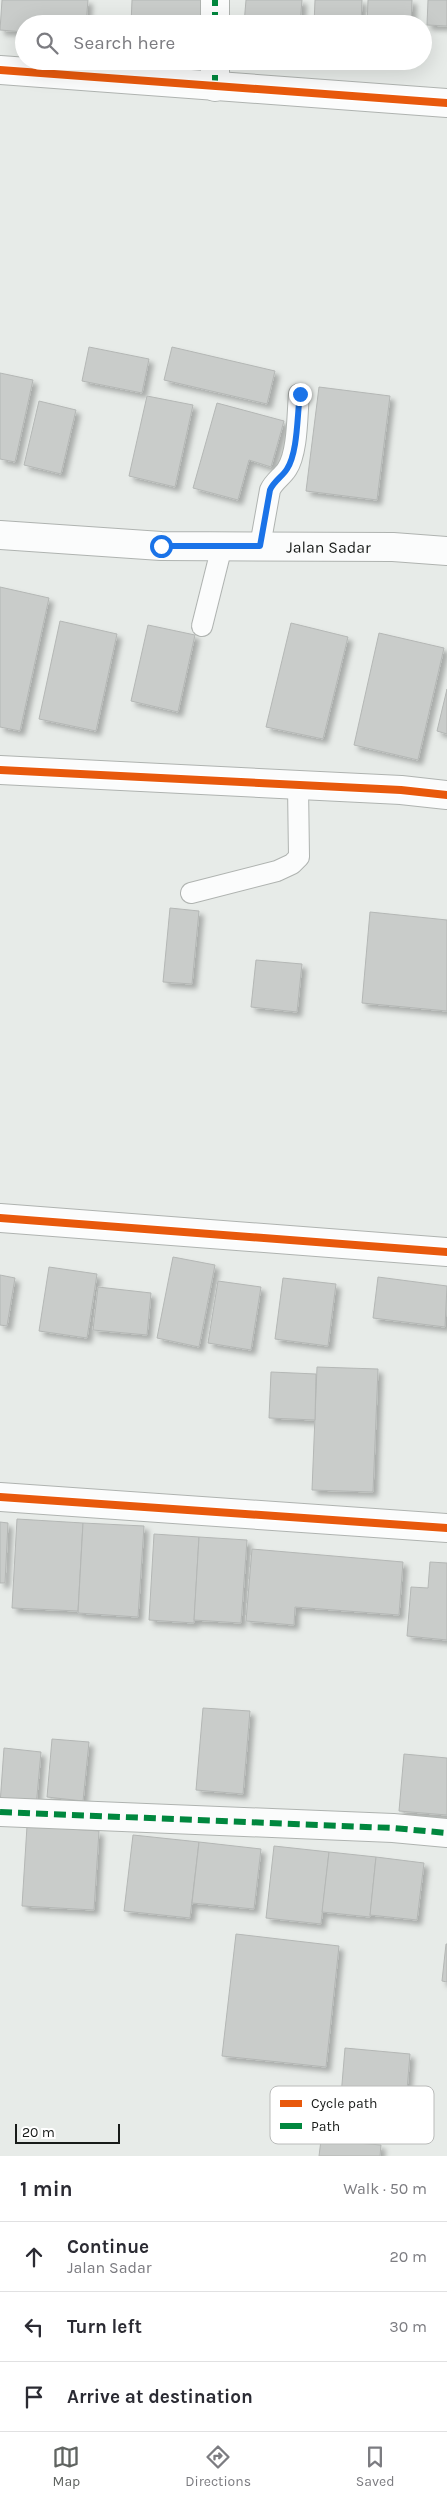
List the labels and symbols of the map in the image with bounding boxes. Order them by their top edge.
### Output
route end [289,383,312,406]
route start [150,535,173,558]
street label: Jalan Sadar [286,538,371,557]
legend [270,2086,434,2144]
text: Cycle path [311,2095,377,2112]
text: Path [311,2118,340,2135]
scale bar [15,2121,120,2144]

